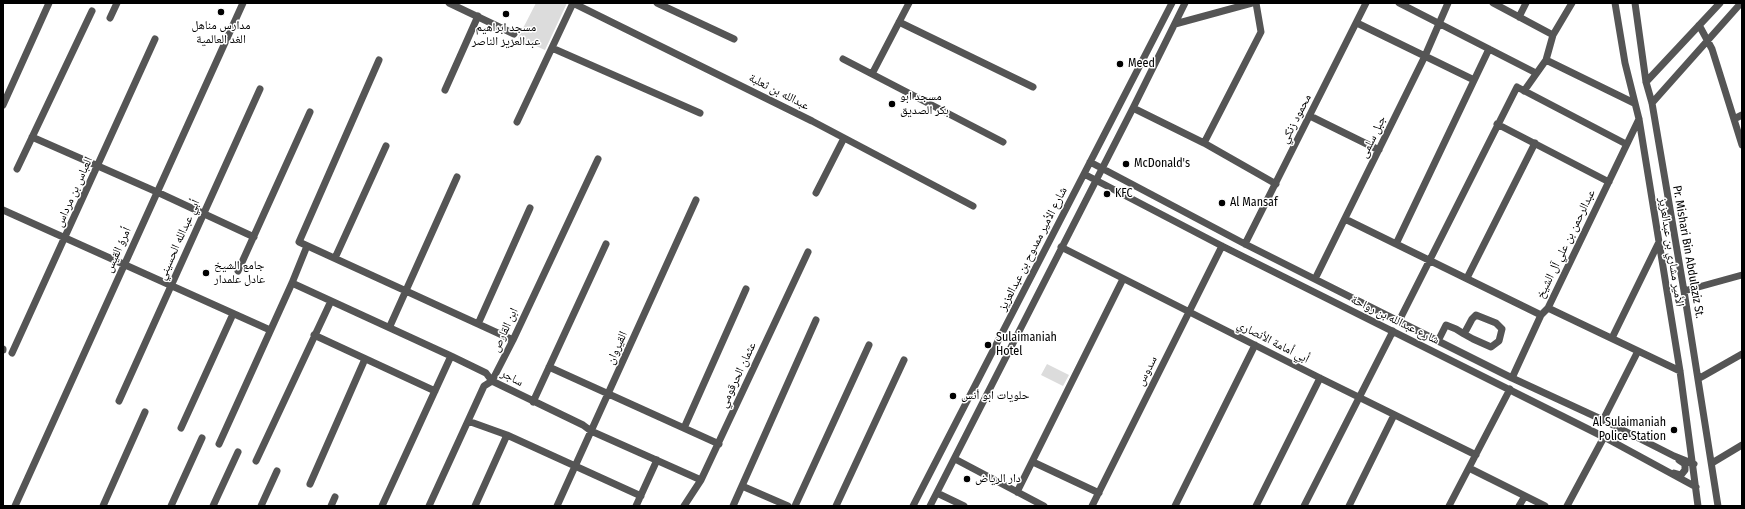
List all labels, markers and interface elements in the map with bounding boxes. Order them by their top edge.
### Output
marker: مدارس مناهل الغد العالمية [216,7,226,17]
marker: مسجد ابراهيم عبدالعزيز الناصر [501,9,511,19]
place label: مدارس مناهل الغد العالمية [192,19,250,47]
place label: مسجد ابراهيم عبدالعزيز الناصر [472,21,540,49]
place label: Meed [1128,57,1155,71]
marker: Meed [1115,59,1125,69]
street label: عبدالله بن ثعلبة [746,71,812,113]
place label: مسجد ابو بكر الصديق [900,90,949,118]
street label: محمود زنكي [1277,92,1315,146]
marker: مسجد ابو بكر الصديق [887,99,897,109]
street label: جبل سلمى [1357,114,1389,160]
street label: العباس بن مرداس [52,155,96,229]
place label: McDonald's [1134,157,1190,171]
marker: McDonald's [1121,159,1131,169]
street label: شارع الأمير ممدوح بن عبدالعزيز [996,185,1070,313]
street label: Pr. Mishari Bin Abdulaziz St. [1669,185,1707,319]
place label: KFC [1115,187,1132,201]
street label: عبدالرحمن بن علي آل الشيخ [1533,187,1599,301]
marker: KFC [1102,189,1112,199]
place label: Al Mansaf [1230,196,1278,210]
street label: الأمير مشاري بن عبدالعزيز [1655,196,1687,308]
street label: أبي عبدالله الحسيني [155,198,203,282]
marker: Al Mansaf [1217,198,1227,208]
street label: أمرؤ القيس [102,225,134,275]
place label: جامع الشيخ عادل علمدار [214,259,265,287]
marker: جامع الشيخ عادل علمدار [201,268,211,278]
street label: شارع عبدالله بن رواحة [1348,292,1442,348]
street label: ابن القارص [489,306,521,354]
street label: أبي أمامة الأنصاري [1234,318,1312,366]
street label: القيروان [603,329,631,367]
place label: Sulaimaniah Hotel [996,331,1057,359]
street label: عثمان الحرقومي [717,340,759,410]
marker: Sulaimaniah Hotel [983,340,993,350]
street label: سدوس [1133,354,1161,388]
street label: ساجر [498,366,526,390]
place label: حلويات ابو أنس [961,389,1029,403]
marker: حلويات ابو أنس [948,391,958,401]
place label: Al Sulaimaniah Police Station [1593,416,1666,444]
marker: Al Sulaimaniah Police Station [1669,425,1679,435]
place label: دار الرياض [975,472,1021,486]
marker: دار الرياض [962,474,972,484]

